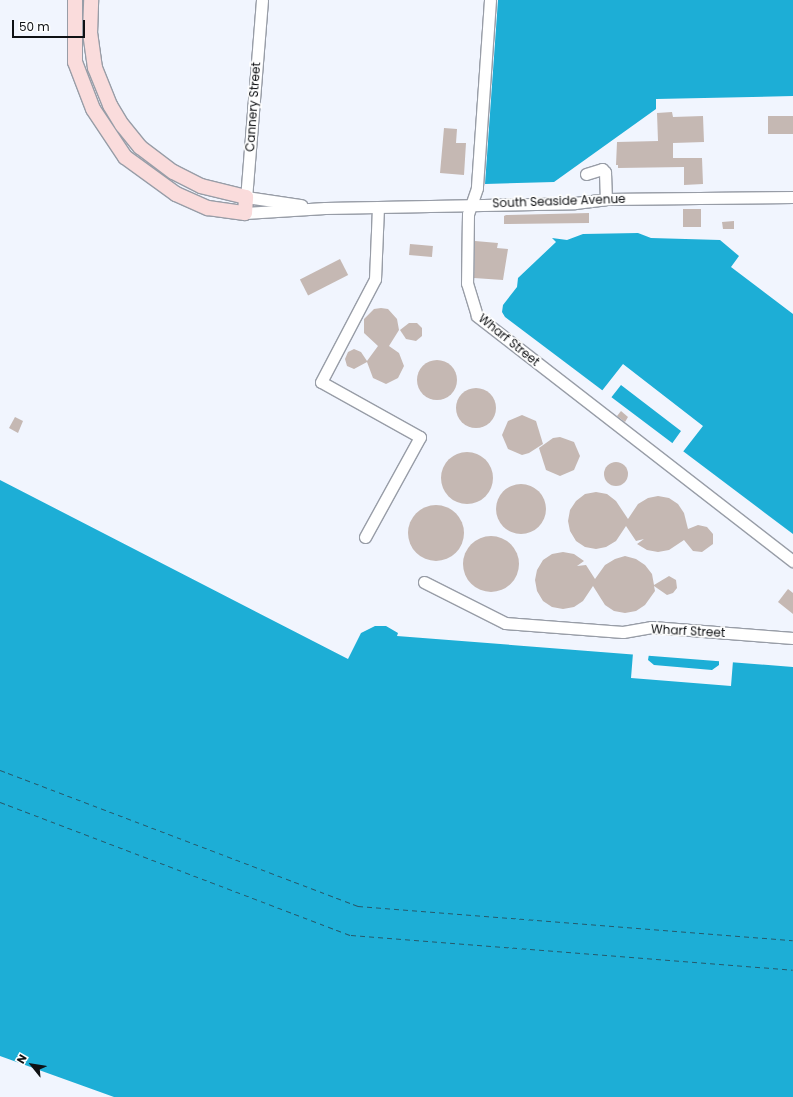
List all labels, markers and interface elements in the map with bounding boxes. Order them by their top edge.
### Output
scale bar [14,12,87,38]
text: 50 m [19,18,50,35]
street label: Cannery Street [243,62,263,152]
street label: South Seaside Avenue [492,191,626,211]
street label: Wharf Street [476,311,542,369]
street label: Wharf Street [651,622,725,640]
north arrow [12,1045,52,1085]
text: N [13,1051,31,1067]

